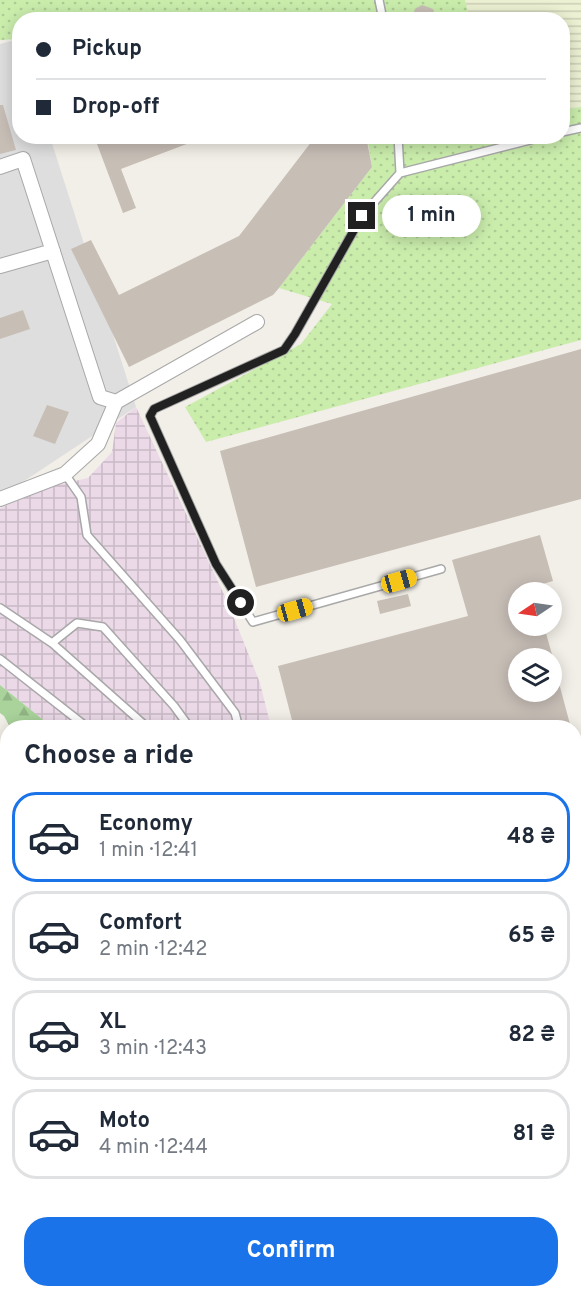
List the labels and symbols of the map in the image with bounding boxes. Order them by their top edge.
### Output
callout: 1 min [383,195,482,237]
route end [348,202,375,229]
car [379,567,419,595]
north arrow [508,582,562,636]
route start [227,589,254,616]
car [275,596,315,624]

